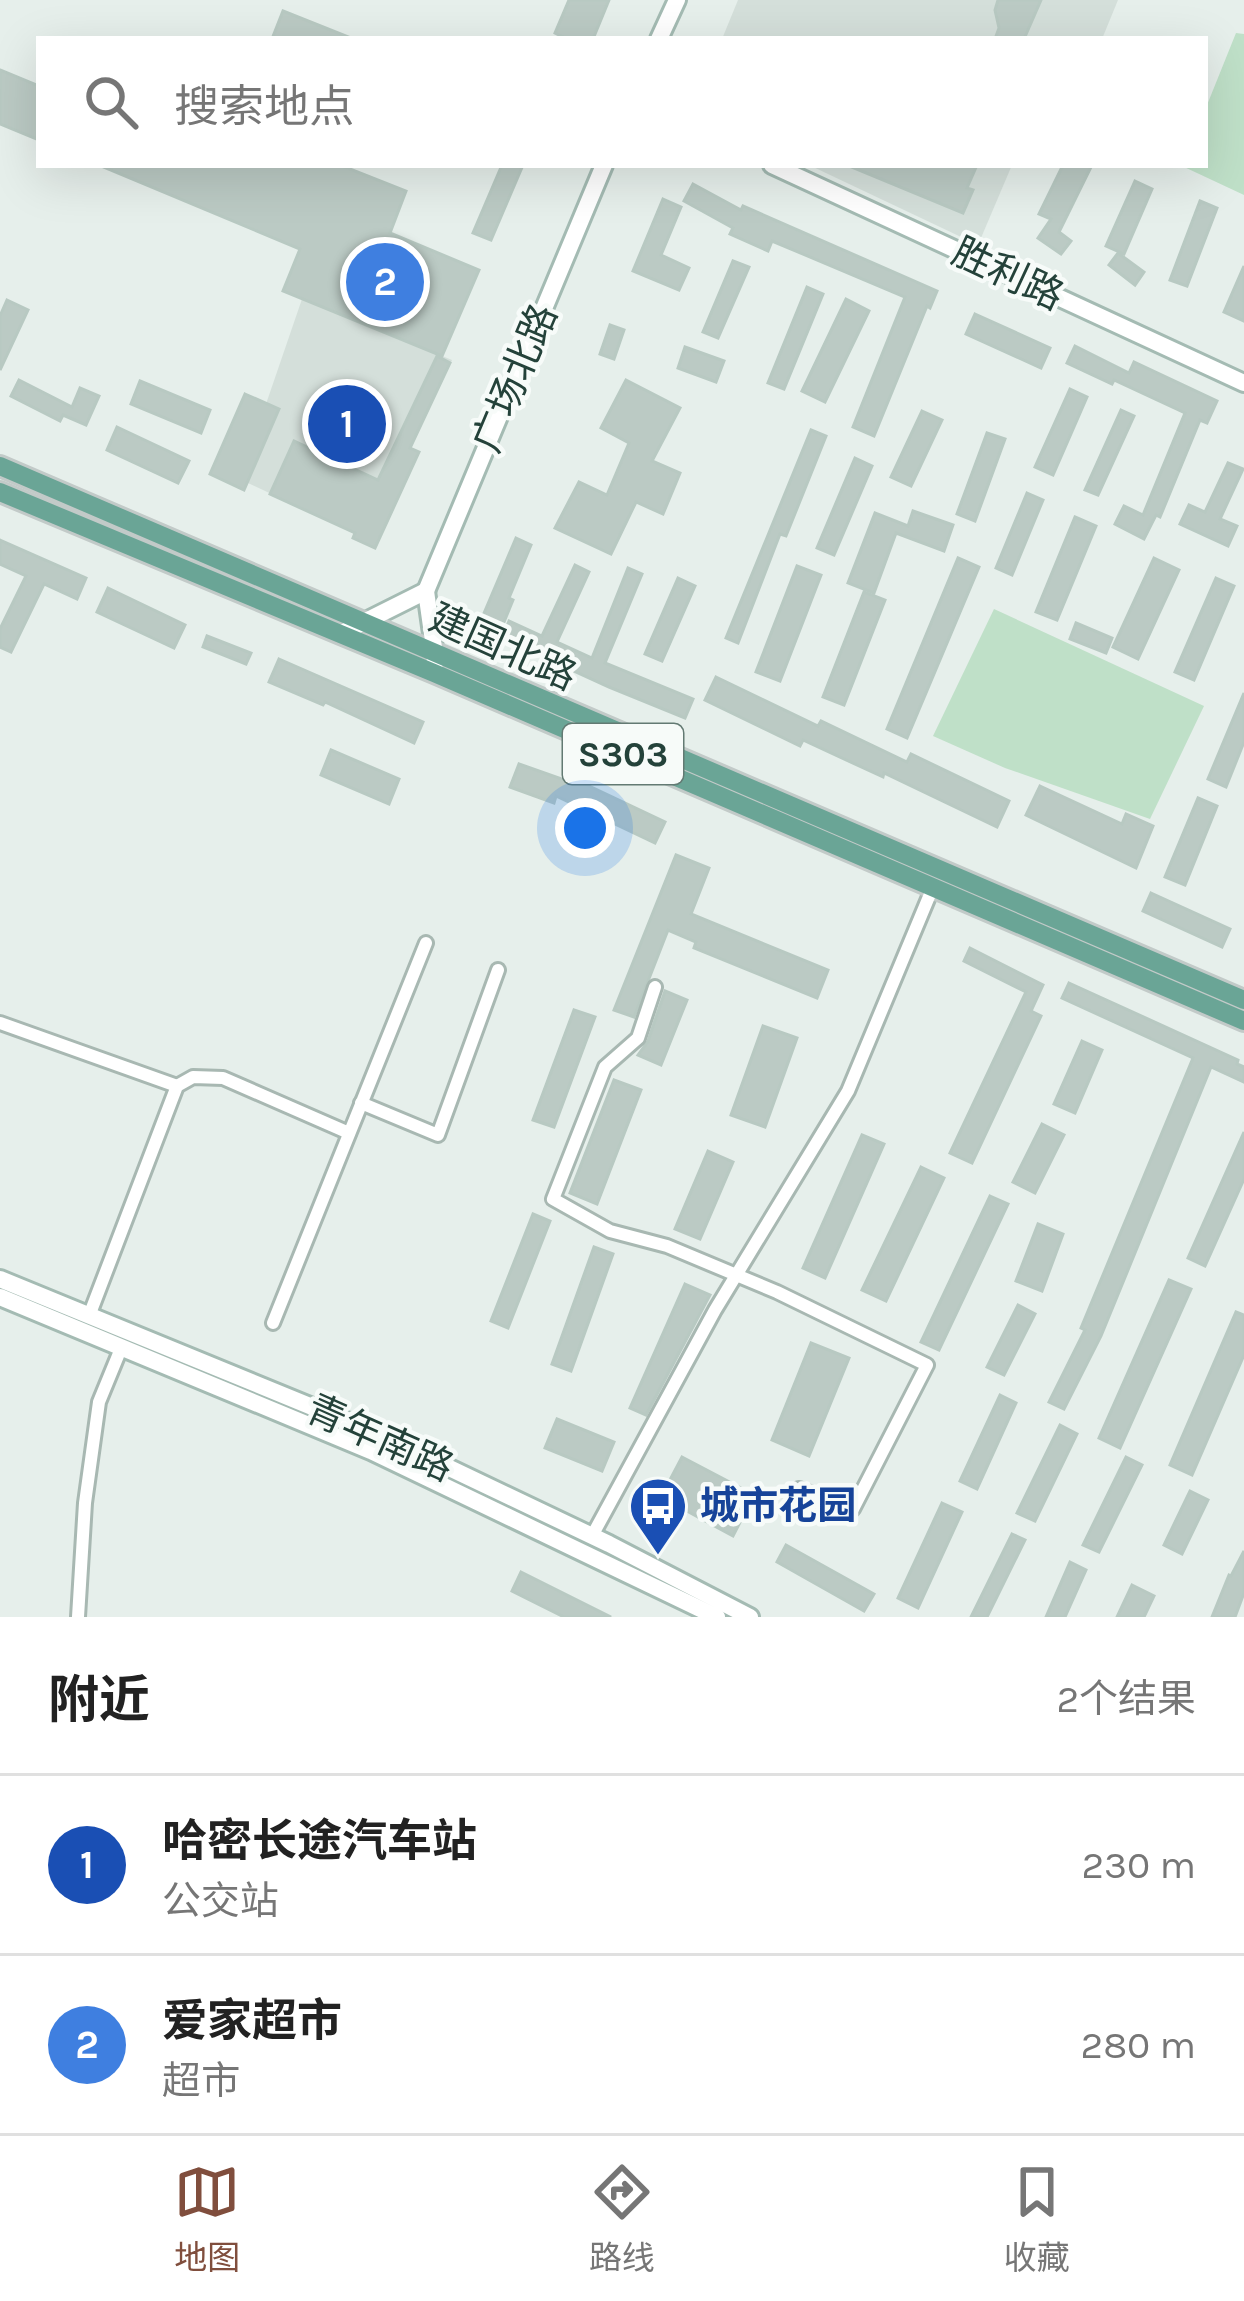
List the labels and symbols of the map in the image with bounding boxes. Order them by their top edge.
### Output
street label: 胜利路 [945,228,1071,320]
pin: 2 [346,237,424,327]
street label: 广场北路 [463,297,567,459]
pin: 1 [308,379,386,469]
street label: 建国北路 [422,594,584,700]
road number: S303 [563,724,683,784]
your location [555,798,615,858]
street label: 青年南路 [299,1385,461,1491]
bus stop icon: 城市花园 [627,1475,689,1557]
place label: 城市花园 [700,1483,856,1529]

